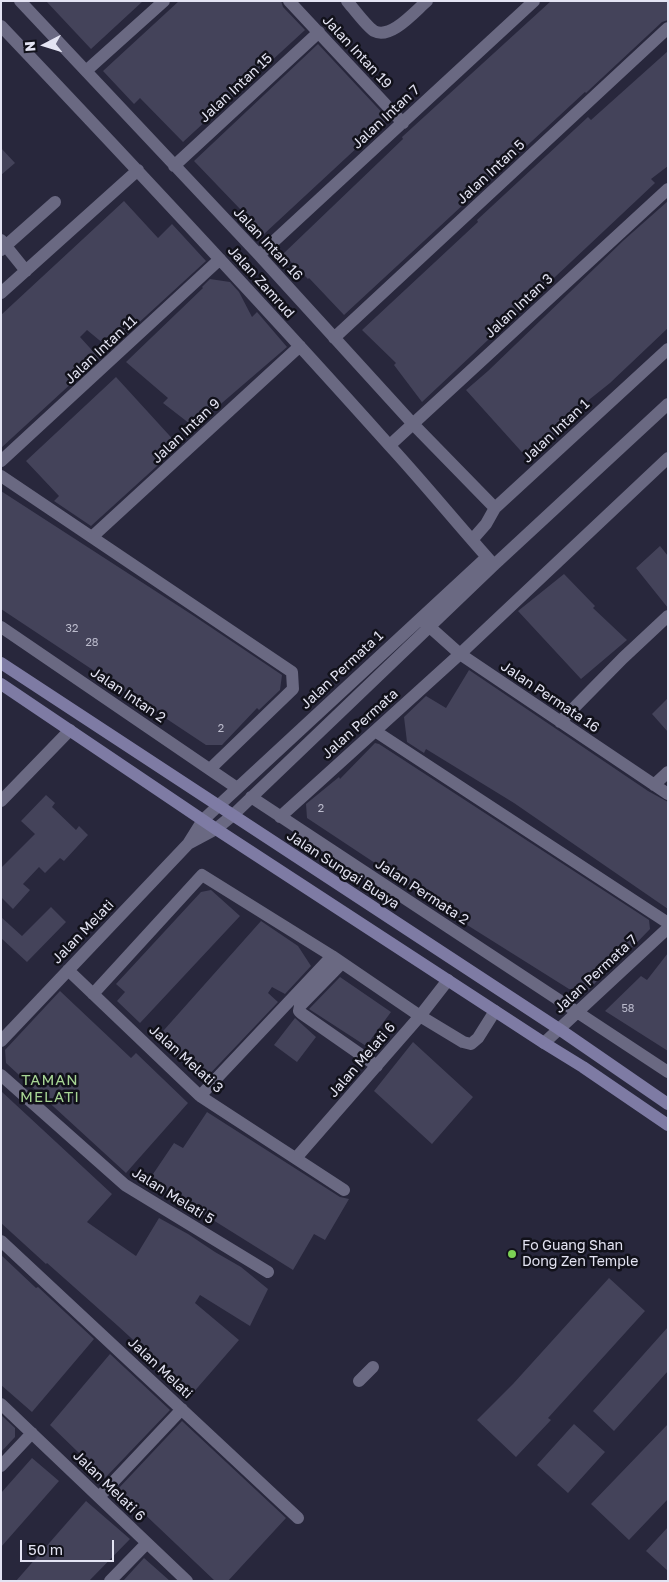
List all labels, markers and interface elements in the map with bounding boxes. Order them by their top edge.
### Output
street label: Jalan Intan 19 [319,12,395,92]
north arrow [20,20,70,70]
text: N [21,40,38,52]
street label: Jalan Intan 15 [196,50,276,126]
street label: Jalan Intan 7 [349,82,423,152]
street label: Jalan Intan 5 [454,136,528,208]
street label: Jalan Intan 16 [230,204,306,284]
street label: Jalan Zamrud [224,242,298,322]
street label: Jalan Intan 3 [482,270,556,342]
street label: Jalan Intan 11 [62,312,140,388]
street label: Jalan Intan 9 [148,395,224,467]
street label: Jalan Intan 1 [519,396,593,466]
house number: 32 [66,622,78,636]
street label: Jalan Permata 1 [297,627,387,713]
house number: 28 [85,636,99,650]
street label: Jalan Permata 16 [498,658,602,736]
street label: Jalan Intan 2 [87,664,169,726]
street label: Jalan Permata [319,685,401,763]
house number: 2 [218,722,224,736]
house number: 2 [318,802,324,816]
street label: Jalan Sungai Buaya [284,827,402,913]
street label: Jalan Permata 2 [372,856,472,928]
street label: Jalan Melati [48,897,118,967]
street label: Jalan Permata 7 [551,931,641,1017]
house number: 58 [621,1002,635,1016]
street label: Jalan Melati 6 [325,1019,399,1101]
street label: Jalan Melati 3 [146,1021,226,1097]
district label: TAMAN MELATI [19,1071,81,1106]
street label: Jalan Melati 5 [129,1164,217,1228]
place label: Fo Guang Shan Dong Zen Temple [522,1238,638,1270]
marker: Fo Guang Shan Dong Zen Temple [506,1248,518,1260]
street label: Jalan Melati [124,1334,196,1402]
street label: Jalan Melati 6 [69,1447,149,1525]
scale bar [22,1530,116,1562]
text: 50 m [28,1540,63,1558]

